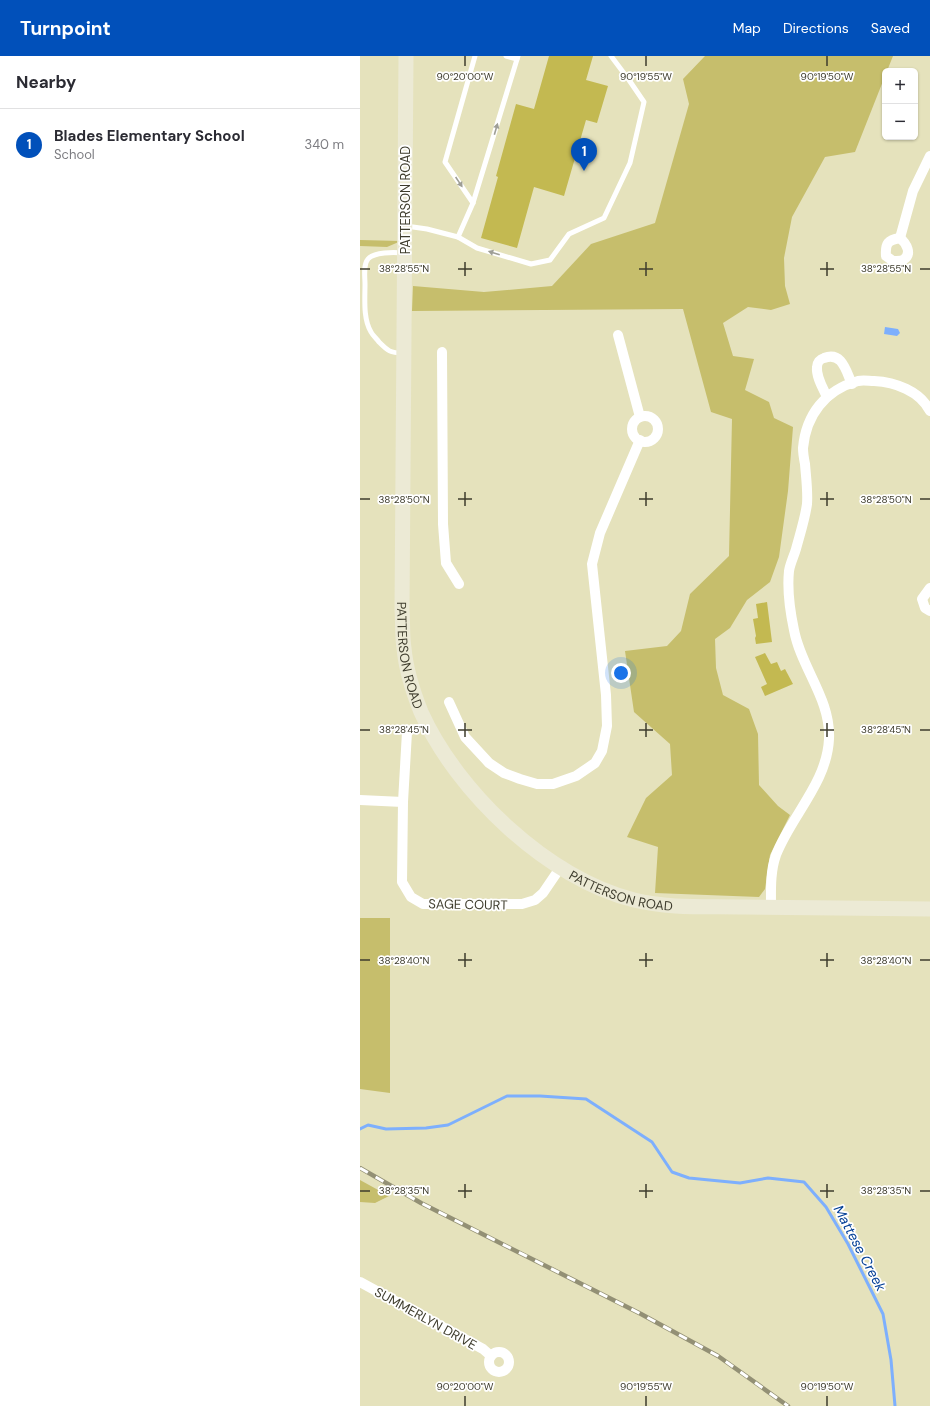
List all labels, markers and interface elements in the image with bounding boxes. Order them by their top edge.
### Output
text: Turnpoint [20,16,111,41]
text: Map [733,19,761,37]
text: Directions [783,19,849,37]
text: Saved [871,19,910,37]
map controls [882,68,918,140]
button: + [882,68,918,104]
text: 90°20'00"W [437,70,494,83]
text: 90°19'55"W [620,70,672,83]
text: 90°19'50"W [801,70,854,83]
text: Nearby [16,71,76,93]
button: − [882,104,918,140]
one-way arrow [493,122,499,134]
text: Blades Elementary School [54,126,245,146]
text: 1 [27,136,31,153]
text: 340 m [304,136,344,153]
pin: 1 [571,138,597,171]
text: School [54,146,95,163]
street label: PATTERSON ROAD [397,146,414,254]
one-way arrow [455,177,463,187]
one-way arrow [487,250,499,256]
text: 38°28'55"N [379,262,429,275]
text: 38°28'55"N [861,262,911,275]
text: 38°28'50"N [378,493,430,506]
text: 38°28'50"N [860,493,912,506]
street label: PATTERSON ROAD [393,602,427,711]
your location [611,663,631,683]
text: 38°28'45"N [379,723,429,736]
text: 38°28'45"N [861,723,911,736]
street label: PATTERSON ROAD [566,867,674,915]
street label: SAGE COURT [428,895,508,914]
text: 38°28'40"N [379,954,430,967]
text: 38°28'40"N [861,954,912,967]
text: 38°28'35"N [379,1184,429,1197]
text: 38°28'35"N [861,1184,911,1197]
water label: Mattese Creek [830,1202,891,1295]
street label: SUMMERLYN DRIVE [372,1283,480,1354]
text: 90°20'00"W [437,1380,494,1393]
text: 90°19'55"W [620,1380,672,1393]
text: 90°19'50"W [801,1380,854,1393]

